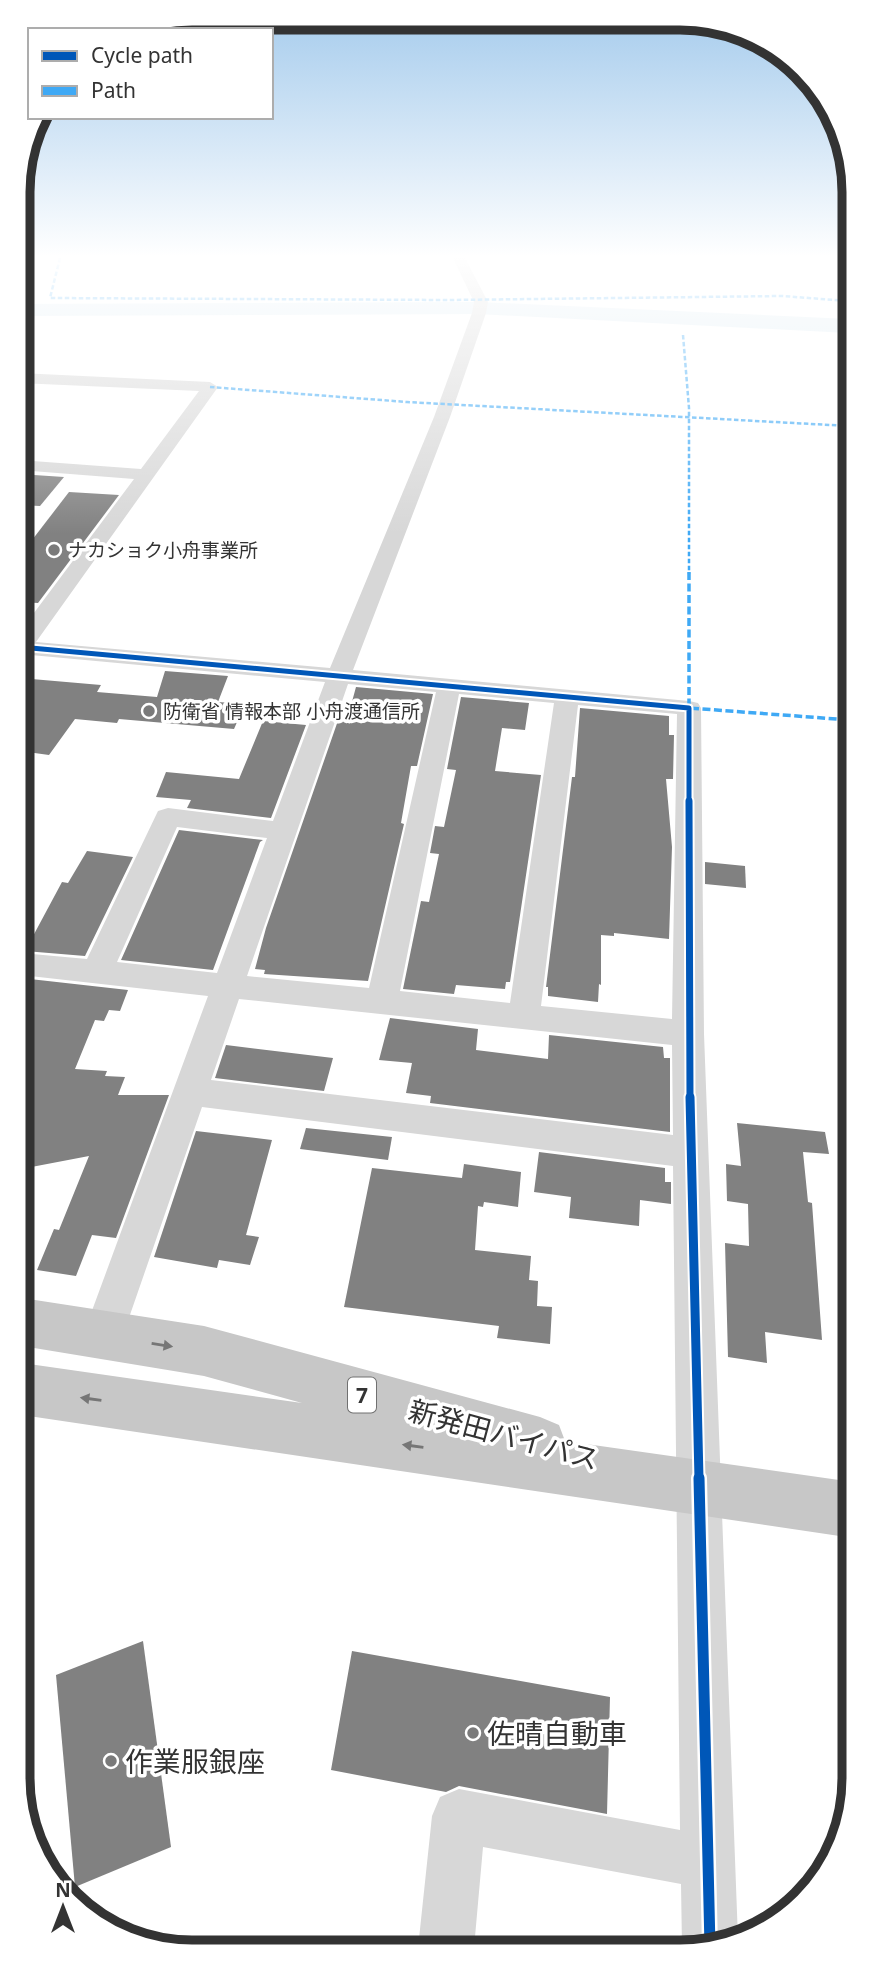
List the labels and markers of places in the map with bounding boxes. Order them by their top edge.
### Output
place label: ナカショク小舟事業所 [68,537,258,563]
marker: ナカショク小舟事業所 [46,542,62,558]
place label: 防衛省 情報本部 小舟渡通信所 [163,698,420,724]
marker: 防衛省 情報本部 小舟渡通信所 [141,703,157,719]
place label: 佐晴自動車 [487,1714,627,1752]
marker: 佐晴自動車 [465,1725,481,1741]
place label: 作業服銀座 [125,1742,265,1780]
marker: 作業服銀座 [103,1753,119,1769]

